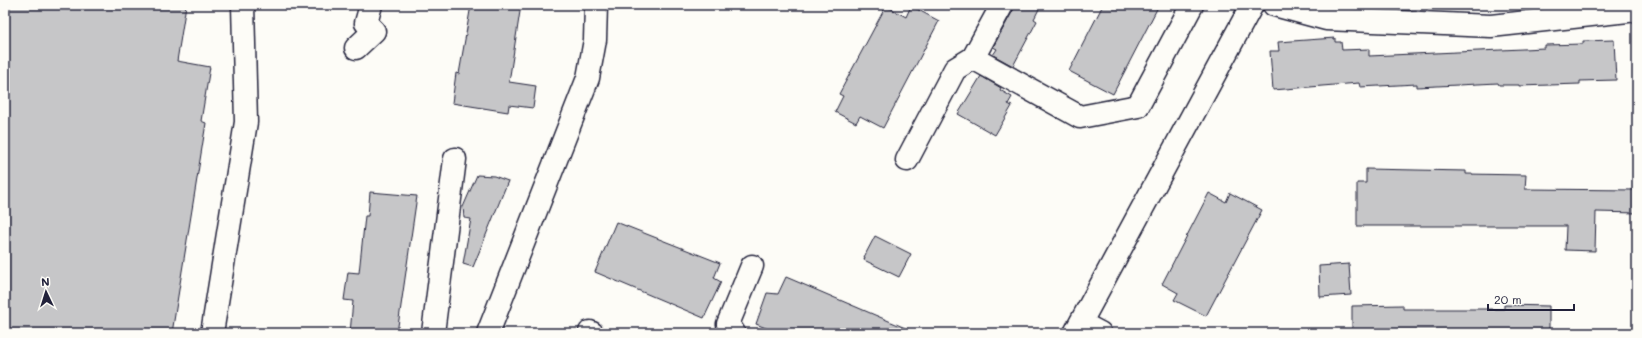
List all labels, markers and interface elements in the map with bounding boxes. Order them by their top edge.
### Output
north arrow [26,272,66,312]
text: N [41,274,50,289]
scale bar [1488,286,1574,312]
text: 20 m [1494,291,1522,307]

